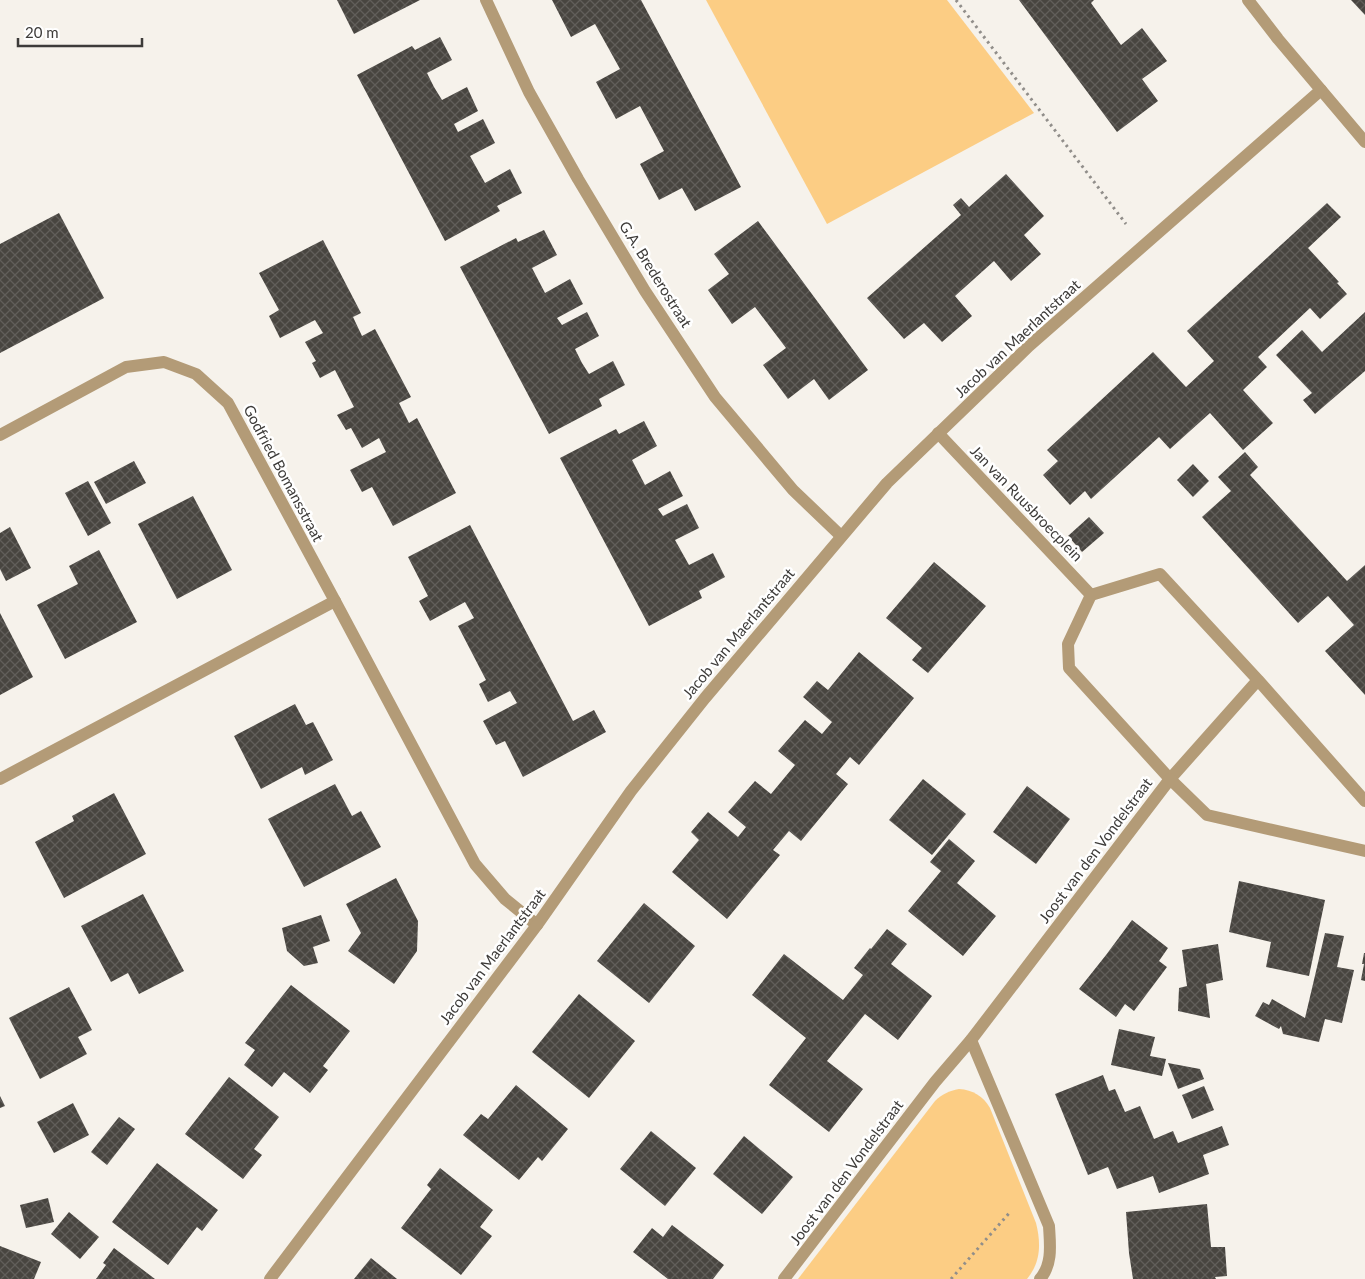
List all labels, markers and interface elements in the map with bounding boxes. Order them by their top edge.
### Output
scale bar [18,15,141,47]
text: 20 m [25,23,59,41]
street label: G.A. Brederostraat [616,217,696,331]
street label: Jacob van Maerlantstraat [951,275,1084,401]
street label: Godfried Bomansstraat [240,401,328,545]
street label: Jan van Ruusbroecplein [967,441,1087,565]
street label: Jacob van Maerlantstraat [678,564,798,702]
street label: Joost van den Vondelstraat [1035,773,1156,926]
street label: Jacob van Maerlantstraat [435,884,549,1027]
street label: Joost van den Vondelstraat [786,1095,907,1248]

